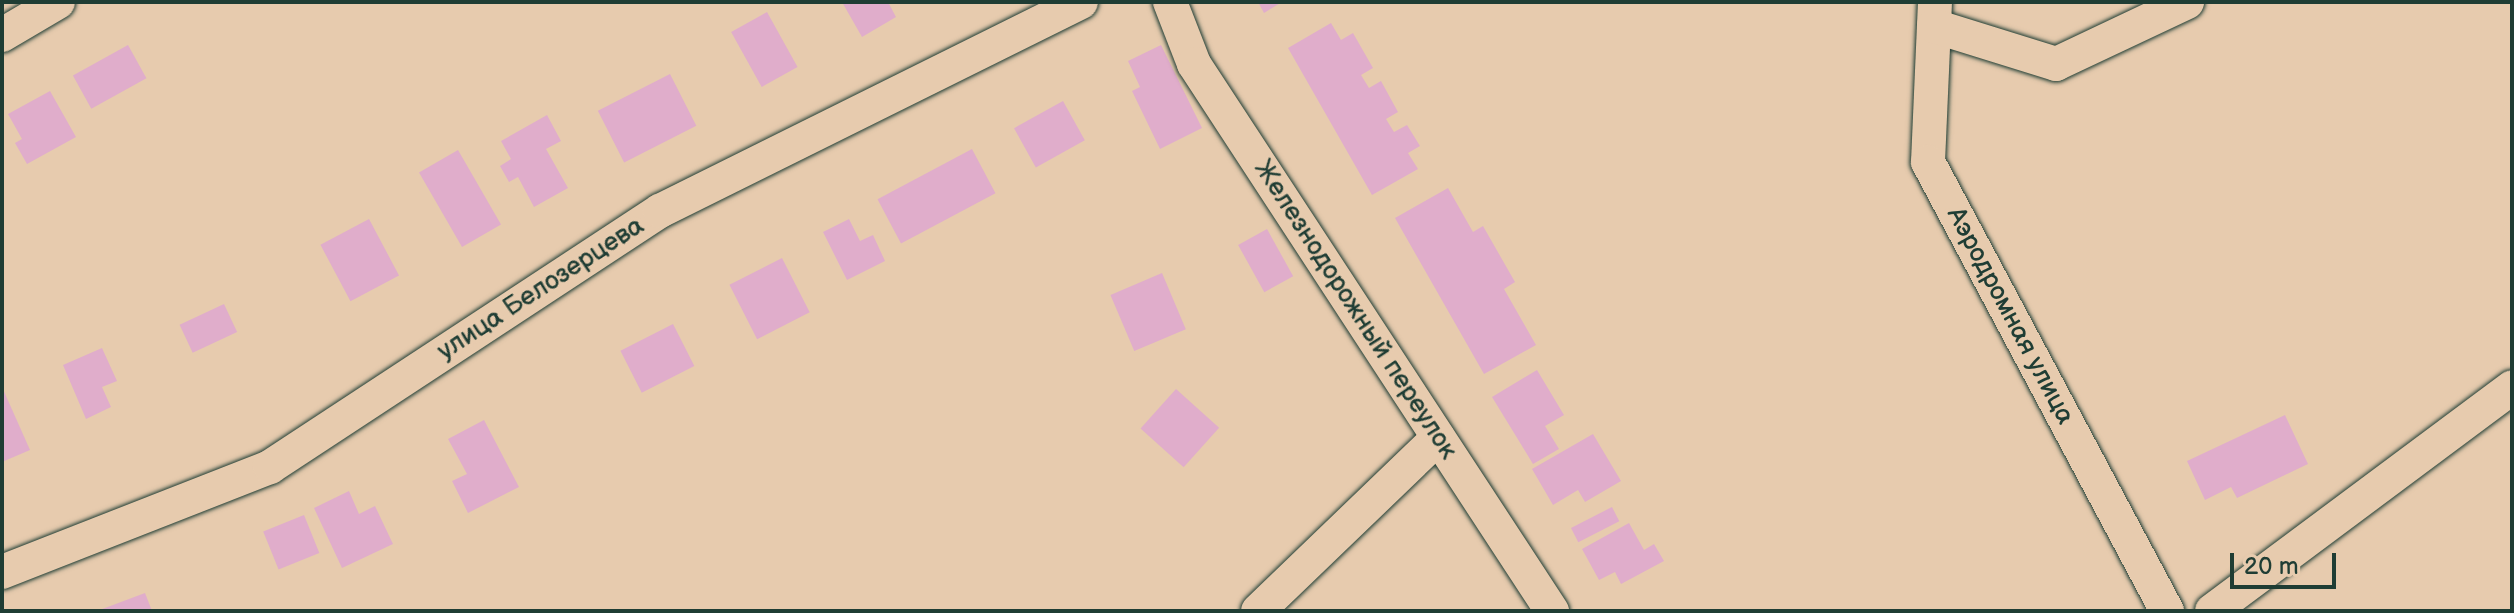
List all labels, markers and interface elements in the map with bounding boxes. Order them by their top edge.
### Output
street label: Железнодорожный переулок [1247,155,1463,465]
street label: Аэродромная улица [1940,202,2080,430]
street label: улица Белозерцева [432,211,650,367]
scale bar [2234,537,2340,587]
text: 20 m [2244,552,2299,581]

